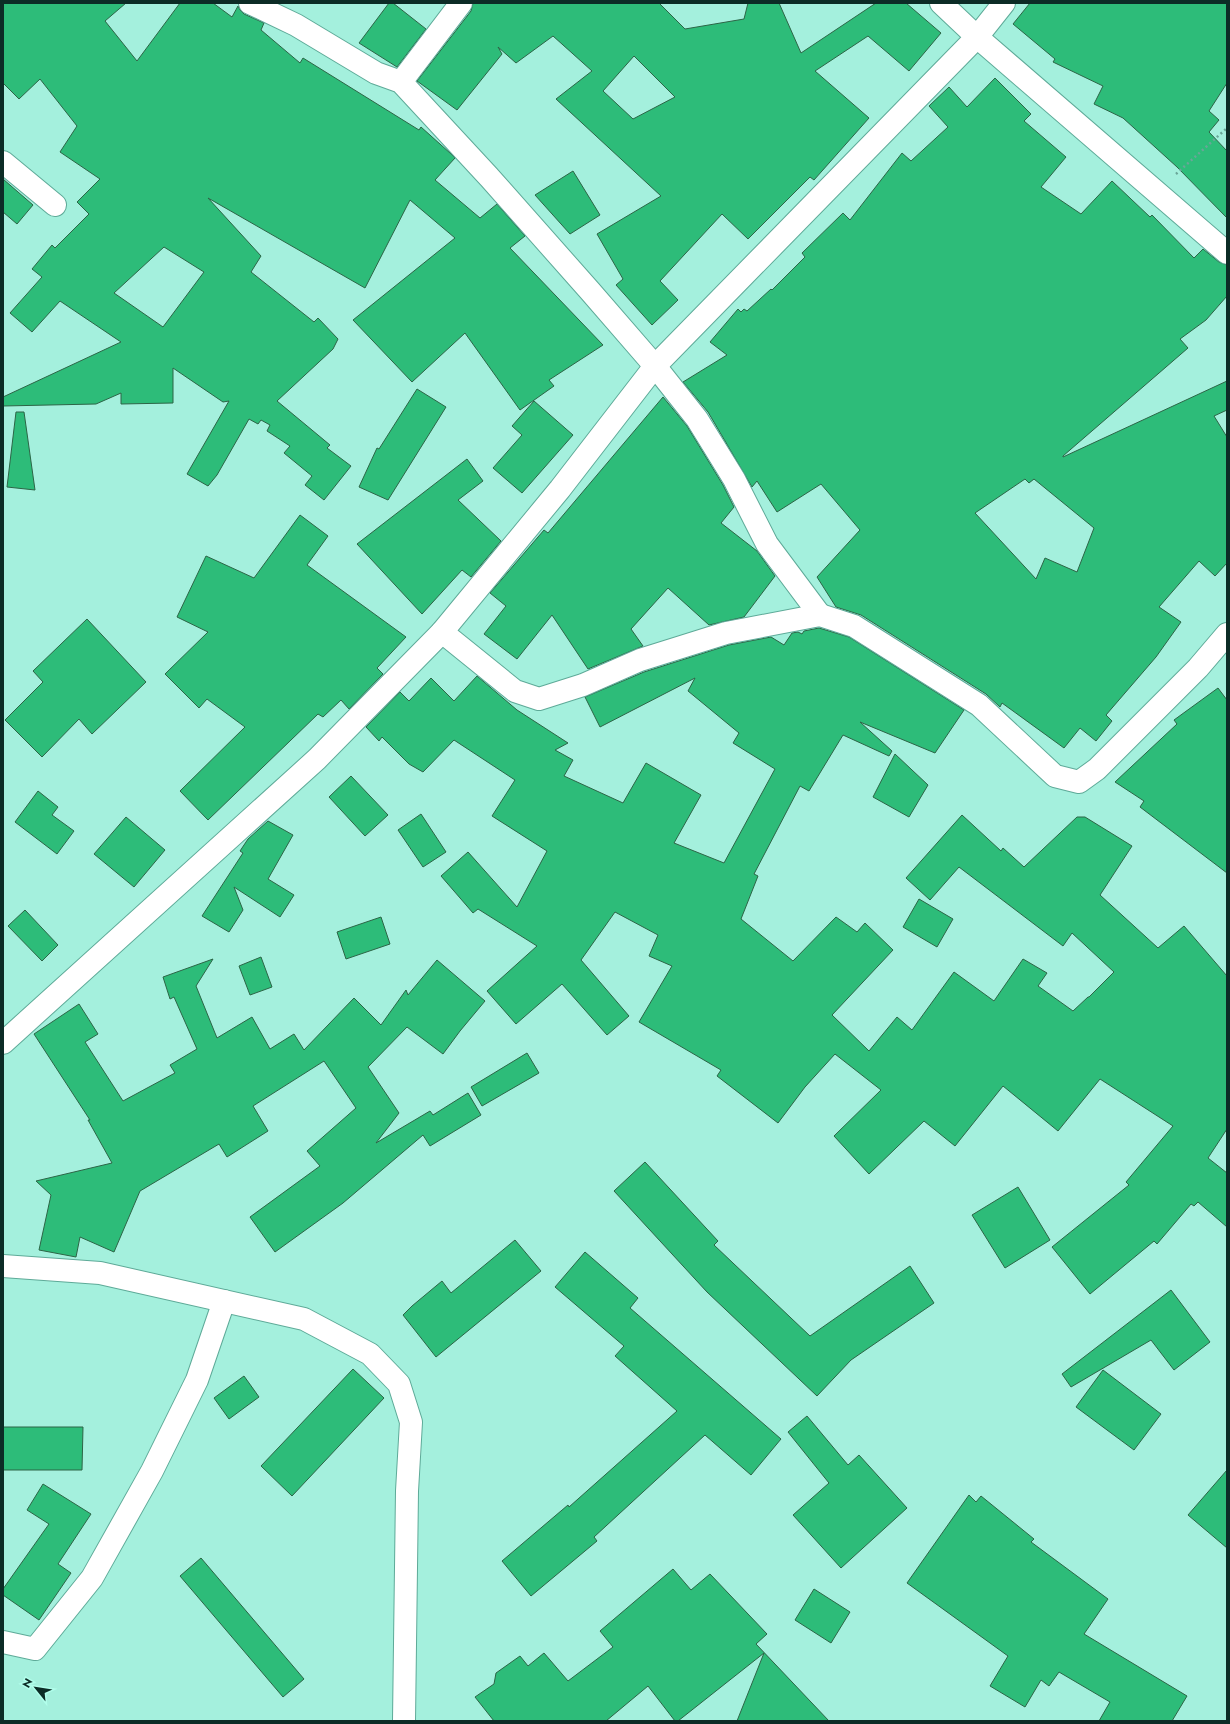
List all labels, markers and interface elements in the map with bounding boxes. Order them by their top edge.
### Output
north arrow [16,1668,56,1708]
text: N [18,1675,36,1691]

